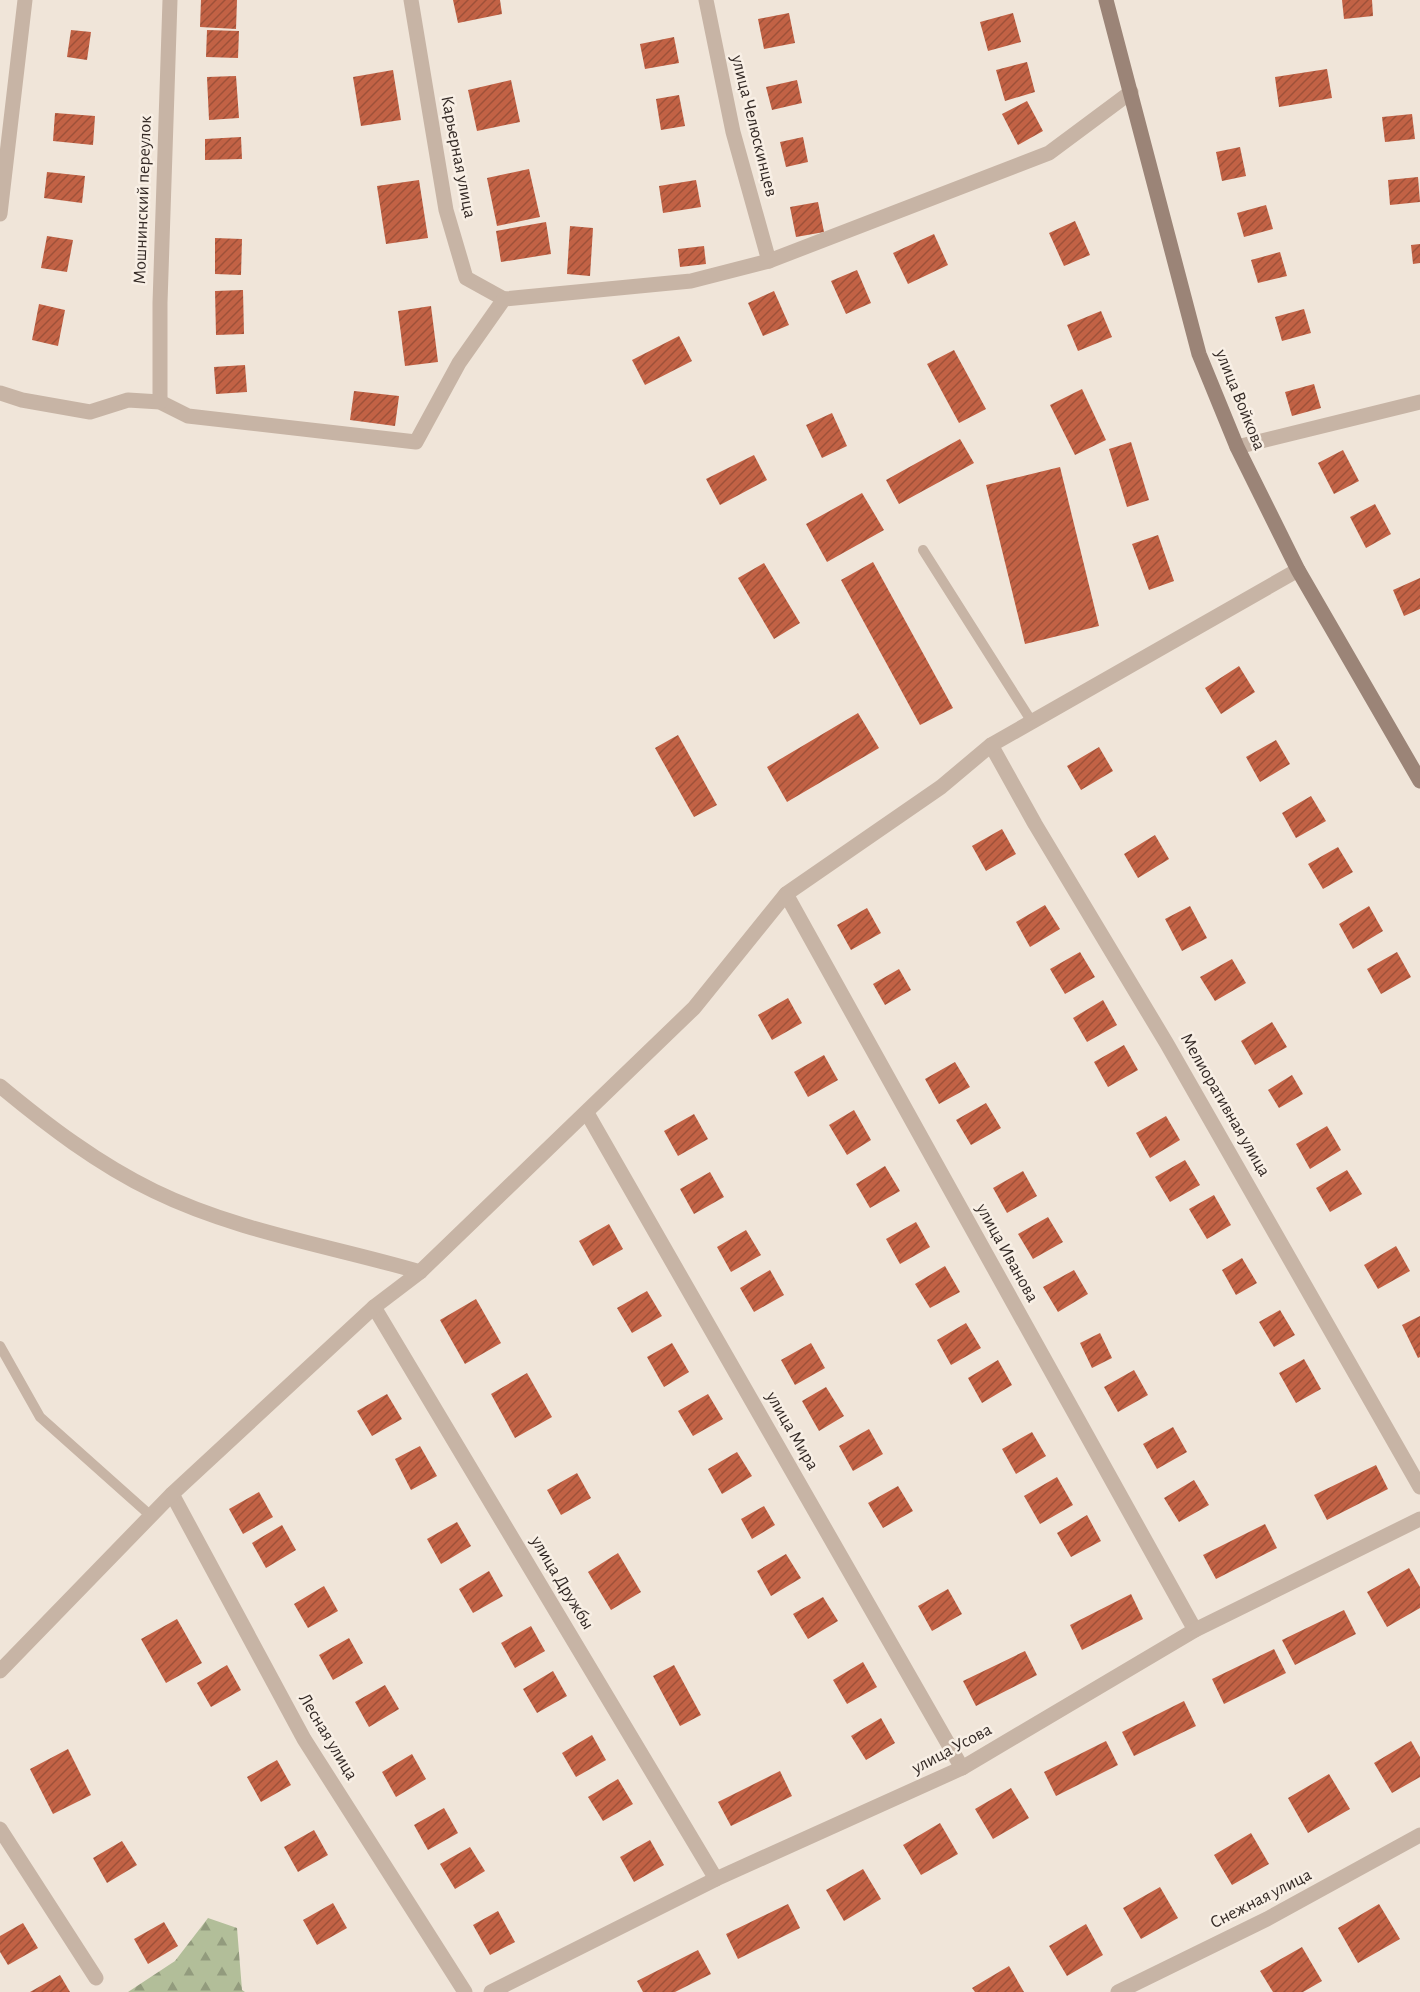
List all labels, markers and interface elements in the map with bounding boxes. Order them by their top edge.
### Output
street label: улица Челюскинцев [727,52,780,199]
street label: Карьерная улица [437,94,479,220]
street label: Мошнинский переулок [131,115,155,285]
street label: улица Войкова [1211,346,1268,453]
street label: Мелиоративная улица [1177,1030,1273,1180]
street label: улица Иванова [972,1200,1041,1305]
street label: улица Мира [762,1388,822,1473]
street label: улица Дружбы [527,1532,598,1633]
street label: Лесная улица [295,1691,361,1783]
street label: улица Усова [908,1720,995,1778]
street label: Снежная улица [1207,1866,1315,1932]

